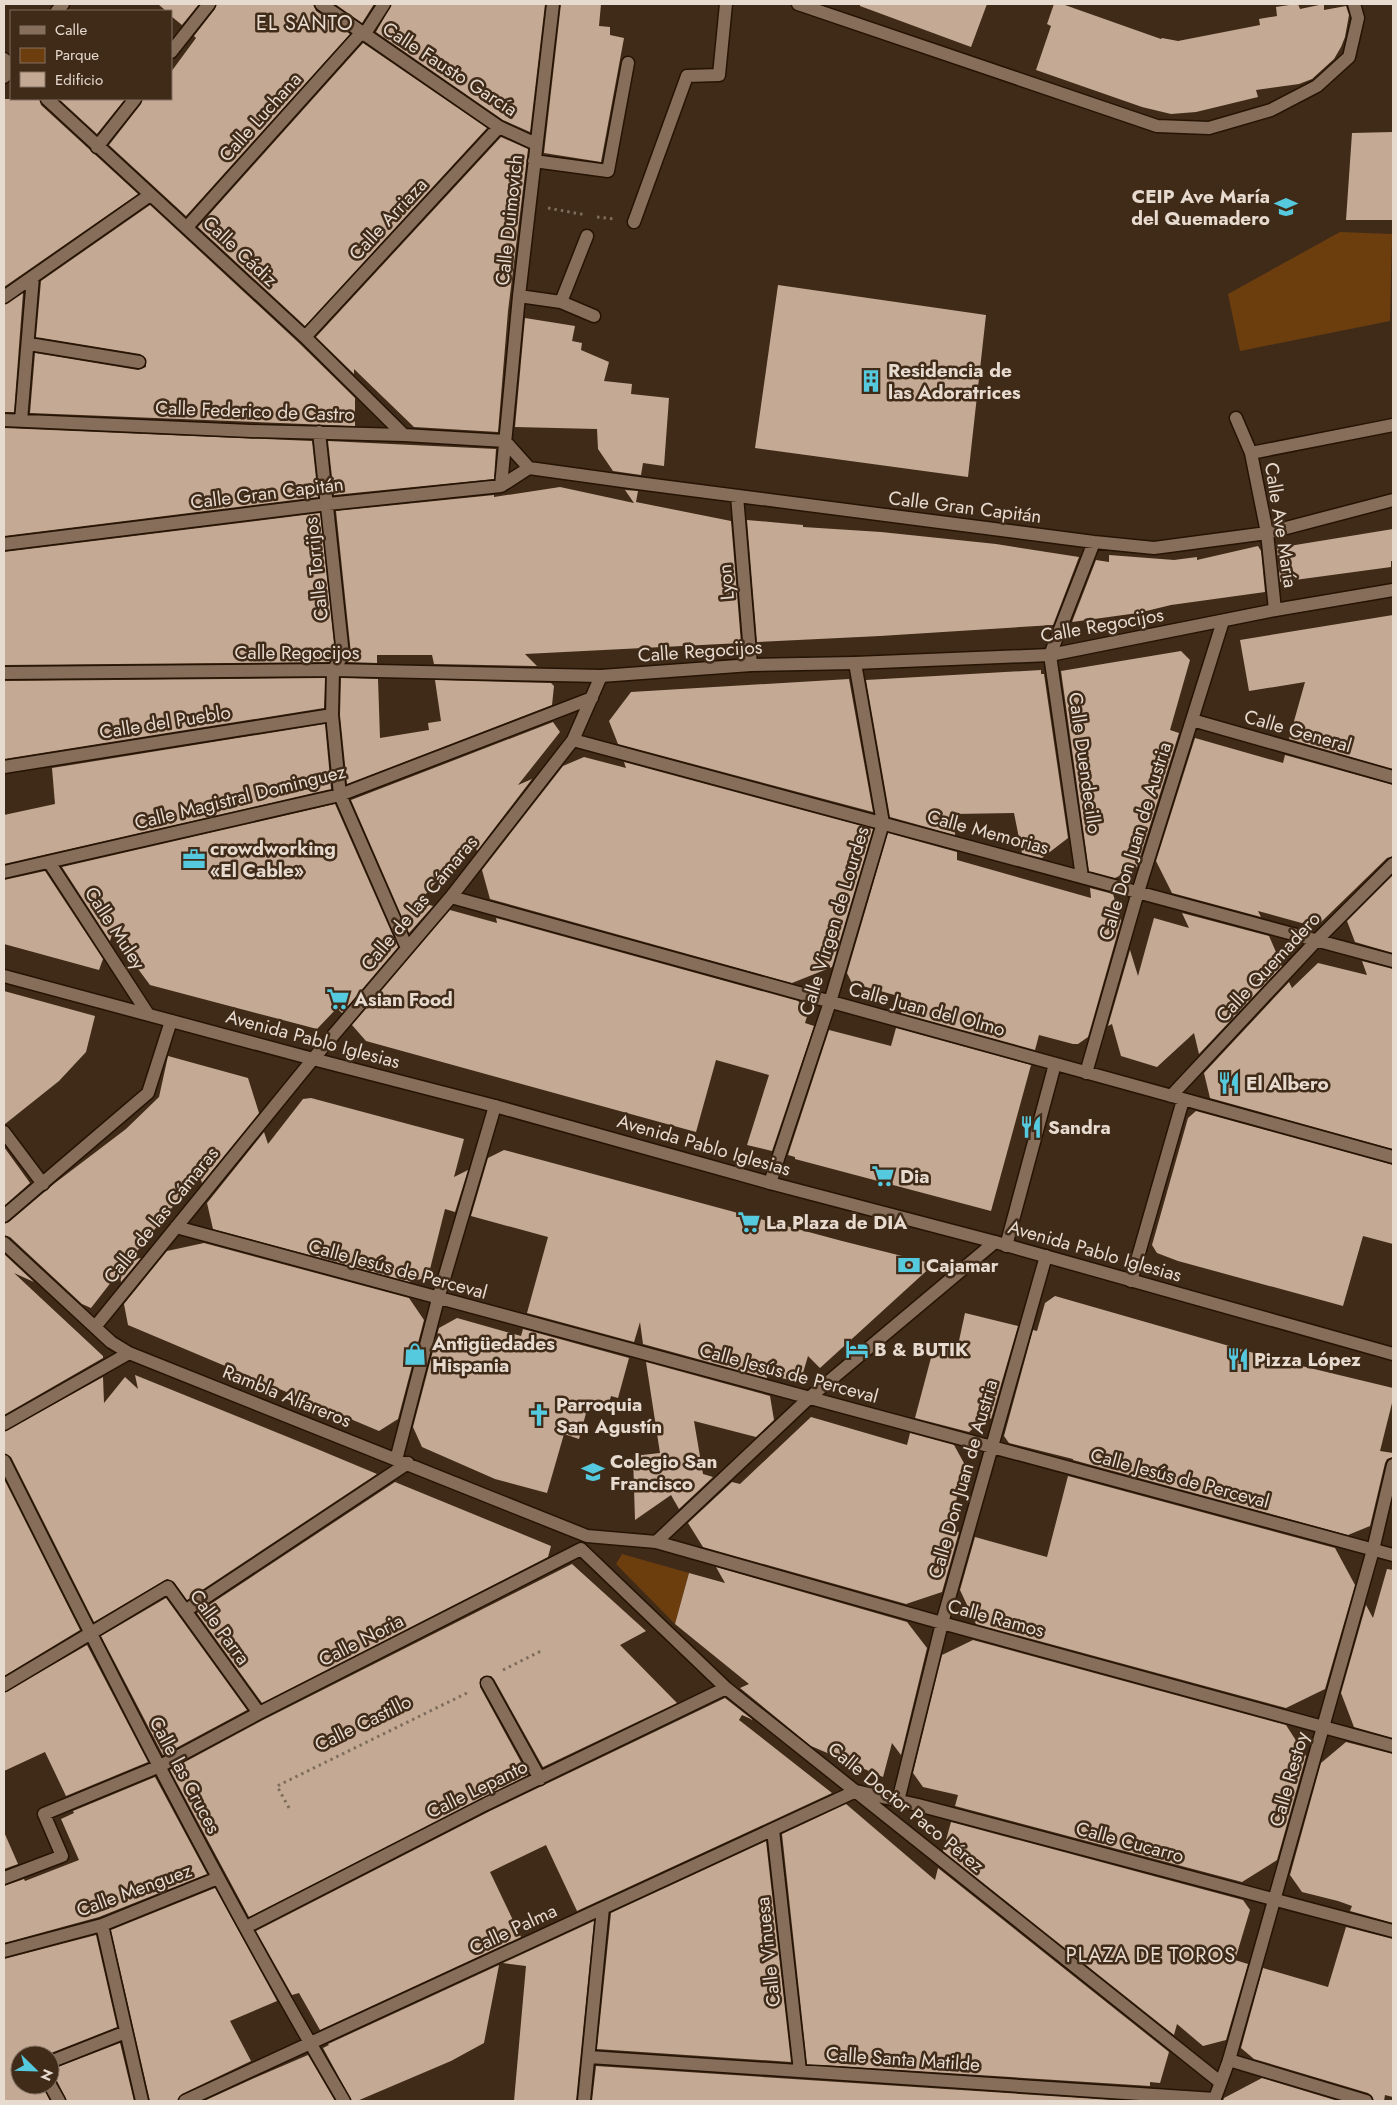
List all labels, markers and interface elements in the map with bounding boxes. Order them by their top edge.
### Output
district label: EL SANTO [256,9,354,38]
legend [10,10,172,100]
street label: Calle Fausto García [377,15,523,123]
text: Calle [55,19,87,41]
text: Parque [55,44,99,66]
street label: Calle Luchana [213,66,307,168]
text: Edificio [55,69,103,91]
street label: Calle Duimovich [489,153,529,287]
street label: Calle Arriaza [343,172,433,266]
place label: CEIP Ave María del Quemadero [1131,183,1270,232]
school or university icon: CEIP Ave María del Quemadero [1273,194,1299,220]
street label: Calle Cádiz [197,209,283,293]
place label: Residencia de las Adoratrices [888,357,1021,406]
building icon: Residencia de las Adoratrices [858,368,884,394]
street label: Calle Federico de Castro [155,394,355,428]
street label: Calle Ave María [1258,460,1304,590]
street label: Calle Gran Capitán [189,470,345,516]
street label: Calle Gran Capitán [887,484,1043,530]
street label: Calle Torrijos [297,515,335,622]
street label: Lyon [711,563,741,601]
street label: Calle Regocijos [1038,601,1166,649]
street label: Calle Regocijos [637,633,764,669]
street label: Calle Regocijos [235,639,360,666]
street label: Calle Duendecillo [1062,690,1108,836]
street label: Calle del Pueblo [97,698,233,746]
street label: Calle General [1241,703,1355,759]
street label: Calle Don Juan de Austria [1092,739,1178,943]
street label: Calle Magistral Dominguez [132,758,349,836]
street label: Calle Memorias [924,803,1052,861]
street label: Calle Virgen de Lourdes [792,823,876,1019]
street label: Calle de las Cámaras [354,829,484,976]
place label: crowdworking «El Cable» [210,835,336,884]
office icon: crowdworking «El Cable» [181,846,207,872]
street label: Calle Muley [78,881,152,975]
street label: Calle Quemadero [1210,906,1326,1028]
street label: Calle Juan del Olmo [846,975,1008,1043]
supermarket icon: Asian Food [325,986,351,1012]
place label: Asian Food [353,986,453,1013]
street label: Avenida Pablo Iglesias [223,1003,403,1075]
restaurant icon: El Albero [1216,1070,1242,1096]
place label: El Albero [1246,1070,1329,1097]
street label: Avenida Pablo Iglesias [614,1107,794,1183]
restaurant icon: Sandra [1018,1114,1044,1140]
place label: Sandra [1048,1114,1111,1141]
street label: Calle de las Cámaras [97,1141,225,1289]
supermarket icon: Dia [870,1163,896,1189]
place label: Dia [900,1163,929,1190]
supermarket icon: La Plaza de DIA [736,1209,762,1235]
place label: La Plaza de DIA [766,1209,907,1236]
street label: Avenida Pablo Iglesias [1005,1213,1185,1289]
street label: Calle Jesús de Perceval [305,1232,491,1306]
bank icon: Cajamar [896,1252,922,1278]
place label: Cajamar [926,1252,999,1279]
place label: Antigüedades Hispania [431,1330,555,1379]
street label: Calle Jesús de Perceval [696,1336,882,1410]
hotel icon: B & BUTIK [844,1336,870,1362]
place label: B & BUTIK [874,1336,969,1363]
shop icon: Antigüedades Hispania [402,1341,428,1367]
restaurant icon: Pizza López [1225,1346,1251,1372]
place label: Pizza López [1254,1346,1361,1373]
street label: Rambla Alfareros [219,1358,356,1434]
street label: Calle Don Juan de Austria [922,1376,1004,1582]
place label: Parroquia San Agustín [556,1391,662,1440]
church icon: Parroquia San Agustín [526,1402,552,1428]
street label: Calle Jesús de Perceval [1087,1441,1273,1515]
place label: Colegio San Francisco [610,1448,717,1497]
school or university icon: Colegio San Francisco [580,1459,606,1485]
street label: Calle Parra [183,1584,257,1670]
street label: Calle Ramos [945,1592,1048,1644]
street label: Calle Noria [314,1607,408,1673]
street label: Calle Castillo [310,1688,416,1758]
street label: Calle las Cruces [143,1712,227,1839]
street label: Calle Restoy [1263,1728,1316,1830]
street label: Calle Doctor Paco Pérez [822,1735,990,1879]
street label: Calle Lepanto [422,1753,532,1825]
street label: Calle Cucarro [1073,1815,1187,1869]
street label: Calle Menguez [73,1857,196,1923]
street label: Calle Vinuesa [749,1896,787,2008]
street label: Calle Palma [465,1897,561,1961]
district label: PLAZA DE TOROS [1066,1941,1236,1970]
street label: Calle Santa Matilde [825,2040,981,2078]
north arrow [10,2045,60,2095]
text: N [36,2066,58,2084]

